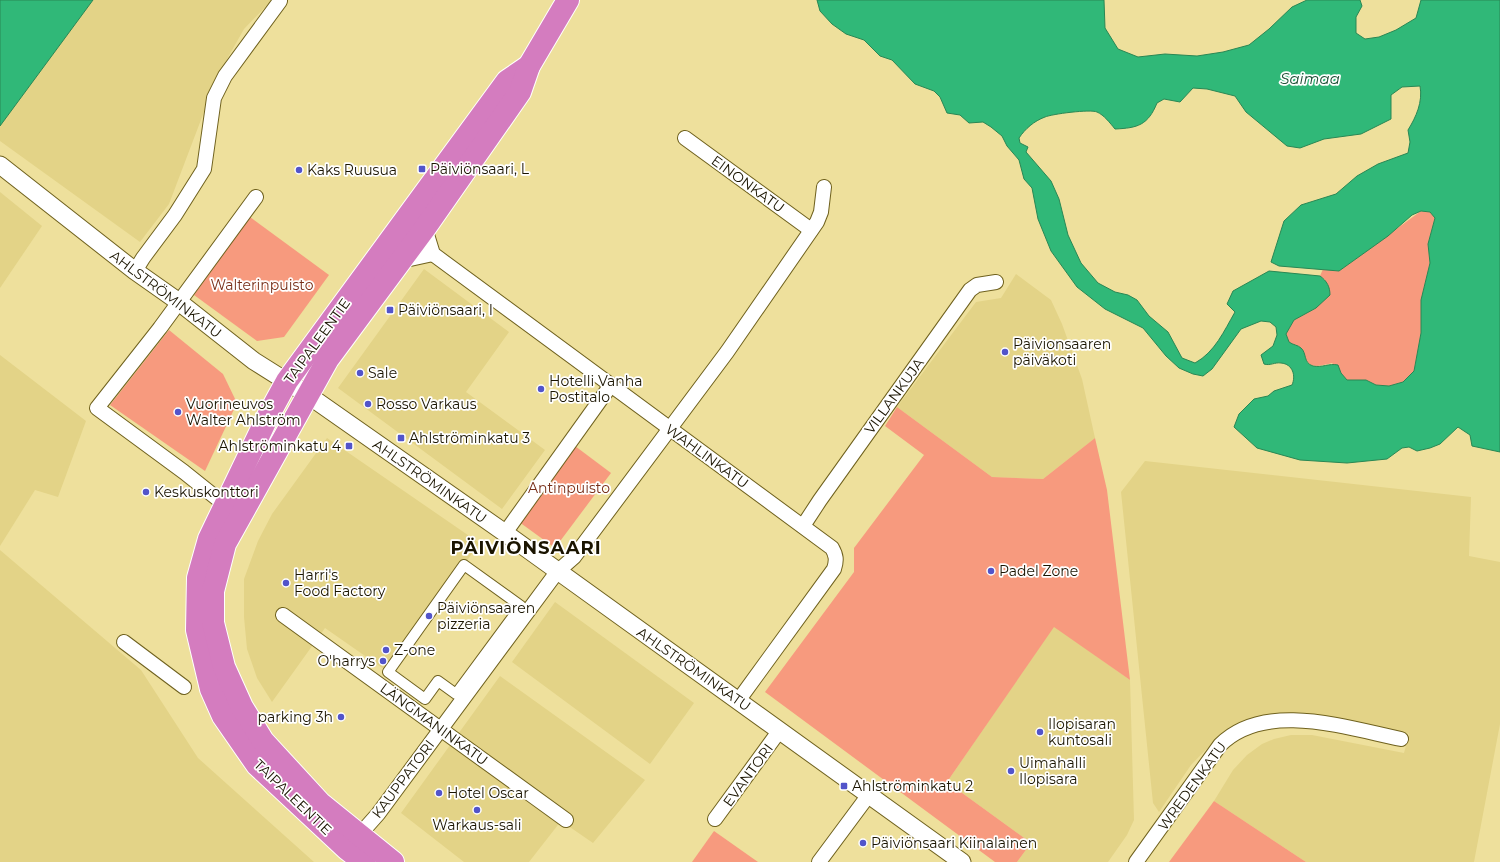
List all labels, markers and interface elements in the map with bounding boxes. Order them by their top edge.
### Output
water label: Saimaa [1280,69,1340,88]
street label: EINONKATU [708,151,788,217]
place label: Päiviönsaari, L [430,160,530,178]
place label: Kaks Ruusua [307,161,397,179]
marker: Päiviönsaari, L [417,164,427,174]
marker: Kaks Ruusua [294,165,304,175]
street label: AHLSTRÖMINKATU [107,246,225,342]
park label: Walterinpuisto [211,276,314,294]
street label: TAIPALEENTIE [280,295,354,387]
place label: Päiviönsaari, I [398,301,493,319]
marker: Päiviönsaari, I [385,305,395,315]
place label: Päivionsaaren päiväkoti [1013,335,1111,369]
marker: Päivionsaaren päiväkoti [1000,347,1010,357]
street label: VILLANKUJA [860,354,928,437]
place label: Sale [368,364,397,382]
marker: Sale [355,368,365,378]
place label: Hotelli Vanha Postitalo [549,372,642,406]
marker: Hotelli Vanha Postitalo [536,384,546,394]
place label: Vuorineuvos Walter Ahlström [186,395,301,429]
place label: Rosso Varkaus [376,395,477,413]
marker: Rosso Varkaus [363,399,373,409]
marker: Vuorineuvos Walter Ahlström [173,407,183,417]
street label: WAHLINKATU [662,420,752,492]
place label: Ahlströminkatu 3 [409,429,530,447]
marker: Ahlströminkatu 3 [396,433,406,443]
street label: AHLSTRÖMINKATU [370,435,490,527]
place label: Ahlströminkatu 4 [218,437,342,455]
marker: Ahlströminkatu 4 [344,441,354,451]
park label: Antinpuisto [528,479,610,497]
place label: Keskuskonttori [154,483,259,501]
marker: Keskuskonttori [141,487,151,497]
district label: PÄIVIÖNSAARI [450,537,602,559]
place label: Padel Zone [999,562,1078,580]
place label: Harri's Food Factory [294,566,386,600]
marker: Padel Zone [986,566,996,576]
marker: Harri's Food Factory [281,578,291,588]
place label: Päiviönsaaren pizzeria [437,599,535,633]
marker: Päiviönsaaren pizzeria [424,611,434,621]
street label: AHLSTRÖMINKATU [634,623,754,715]
place label: Z-one [394,641,435,659]
marker: Z-one [381,645,391,655]
place label: O'harrys [318,652,375,670]
marker: O'harrys [378,656,388,666]
street label: LÄNGMANINKATU [377,679,491,769]
place label: parking 3h [258,708,333,726]
marker: parking 3h [336,712,346,722]
place label: Ilopisaran kuntosali [1048,715,1116,749]
marker: Ilopisaran kuntosali [1035,727,1045,737]
street label: KAUPPATORI [368,736,438,822]
street label: WREDENKATU [1154,738,1230,834]
street label: EVANTORI [719,740,777,810]
place label: Uimahalli Ilopisara [1019,754,1086,788]
street label: TAIPALEENTIE [250,755,336,839]
marker: Uimahalli Ilopisara [1006,766,1016,776]
place label: Ahlströminkatu 2 [852,777,973,795]
marker: Ahlströminkatu 2 [839,781,849,791]
place label: Hotel Oscar [447,784,529,802]
marker: Hotel Oscar [434,788,444,798]
marker: Warkaus-sali [472,805,482,815]
place label: Warkaus-sali [432,816,522,834]
place label: Päiviönsaari Kiinalainen [871,834,1037,852]
marker: Päiviönsaari Kiinalainen [858,838,868,848]

